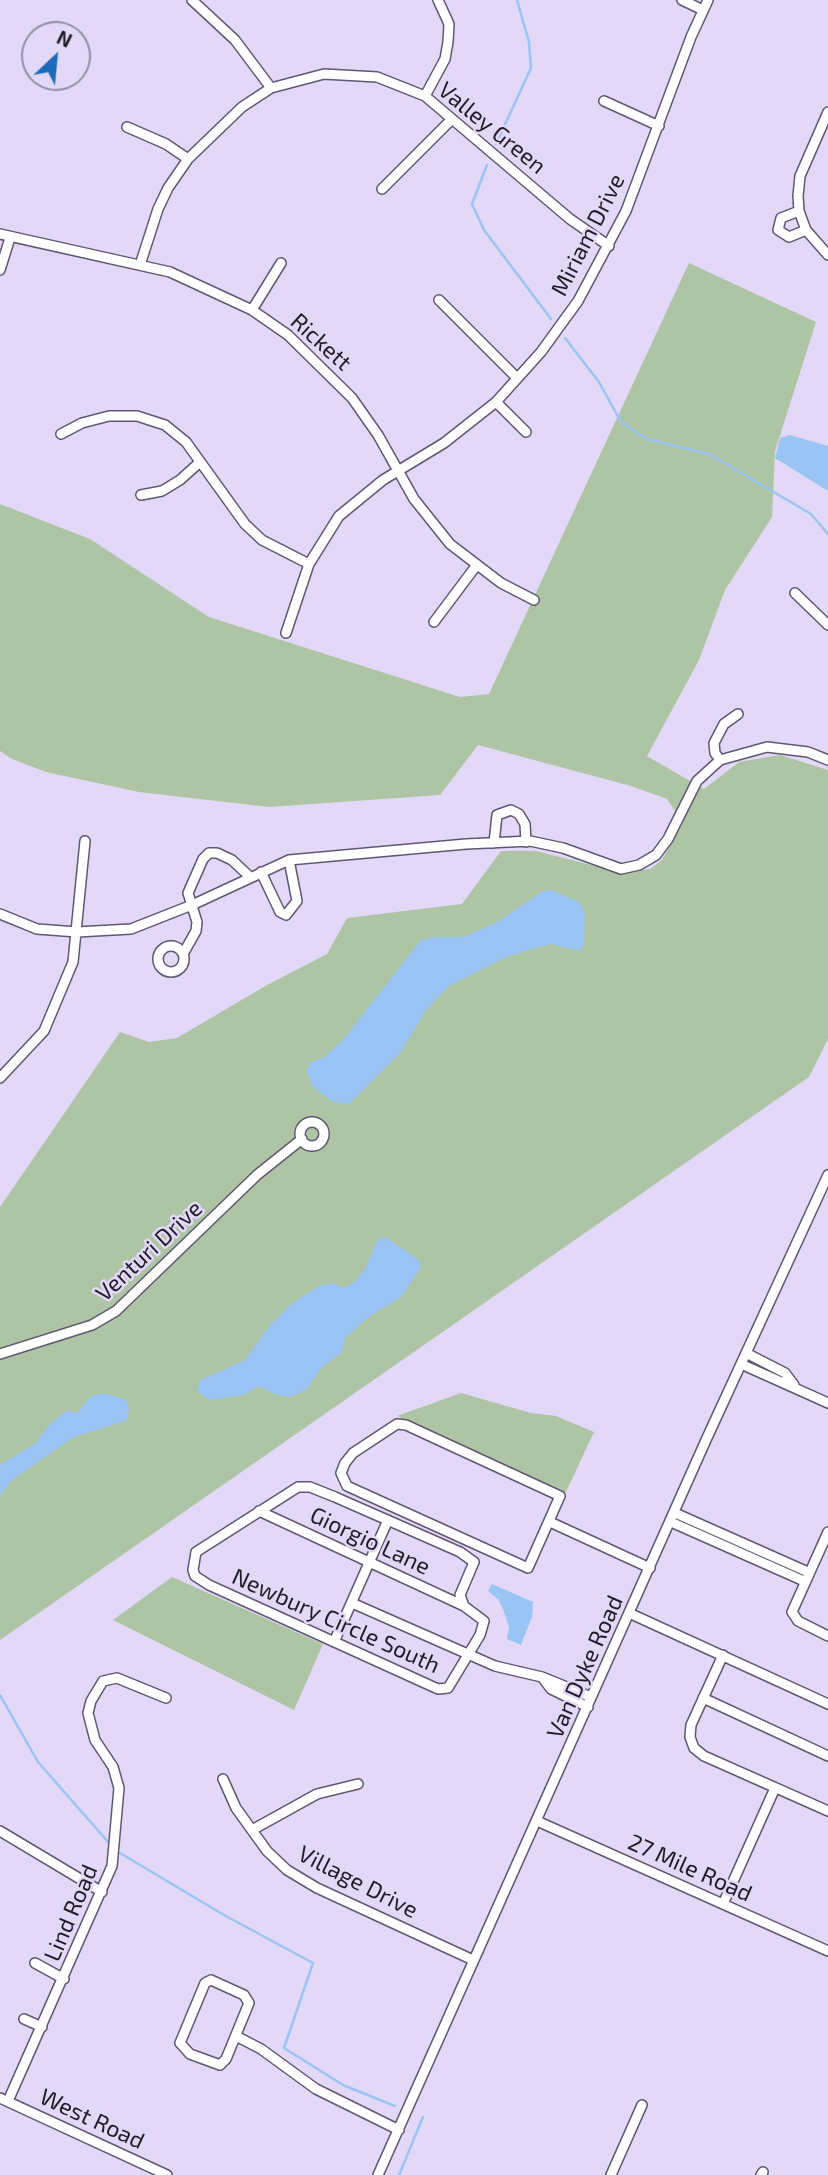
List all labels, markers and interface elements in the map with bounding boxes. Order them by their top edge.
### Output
north arrow [21,21,91,91]
text: N [53,25,76,52]
street label: Valley Green [433,76,551,180]
street label: Miriam Drive [545,169,631,301]
street label: Rickett [285,308,357,376]
street label: Venturi Drive [90,1195,208,1307]
street label: Giorgio Lane [306,1501,434,1581]
street label: Newbury Circle South [228,1563,444,1679]
street label: Van Dyke Road [541,1591,629,1743]
street label: 27 Mile Road [624,1828,756,1908]
street label: Village Drive [293,1840,423,1924]
street label: Lind Road [38,1861,104,1965]
street label: West Road [35,2083,149,2155]

